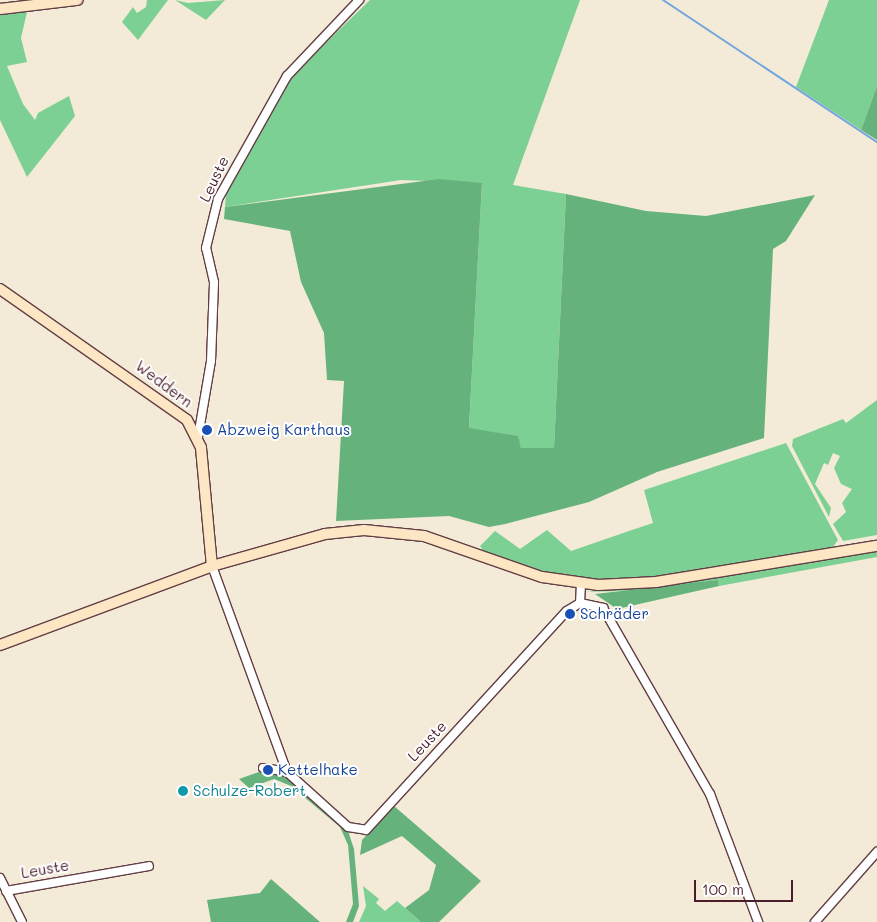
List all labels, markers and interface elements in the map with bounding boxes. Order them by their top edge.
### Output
street label: Leuste [196,153,232,205]
street label: Weddern [132,357,196,411]
place label: Abzweig Karthaus [217,421,350,439]
marker: Abzweig Karthaus [201,424,213,436]
place label: Schräder [580,605,649,623]
marker: Schräder [564,608,576,620]
street label: Leuste [404,717,450,765]
place label: Kettelhake [278,761,358,779]
marker: Kettelhake [262,764,274,776]
place label: Schulze-Robert [193,782,306,800]
marker: Schulze-Robert [177,785,189,797]
street label: Leuste [20,856,70,882]
scale bar [697,870,796,902]
text: 100 m [702,879,744,899]

